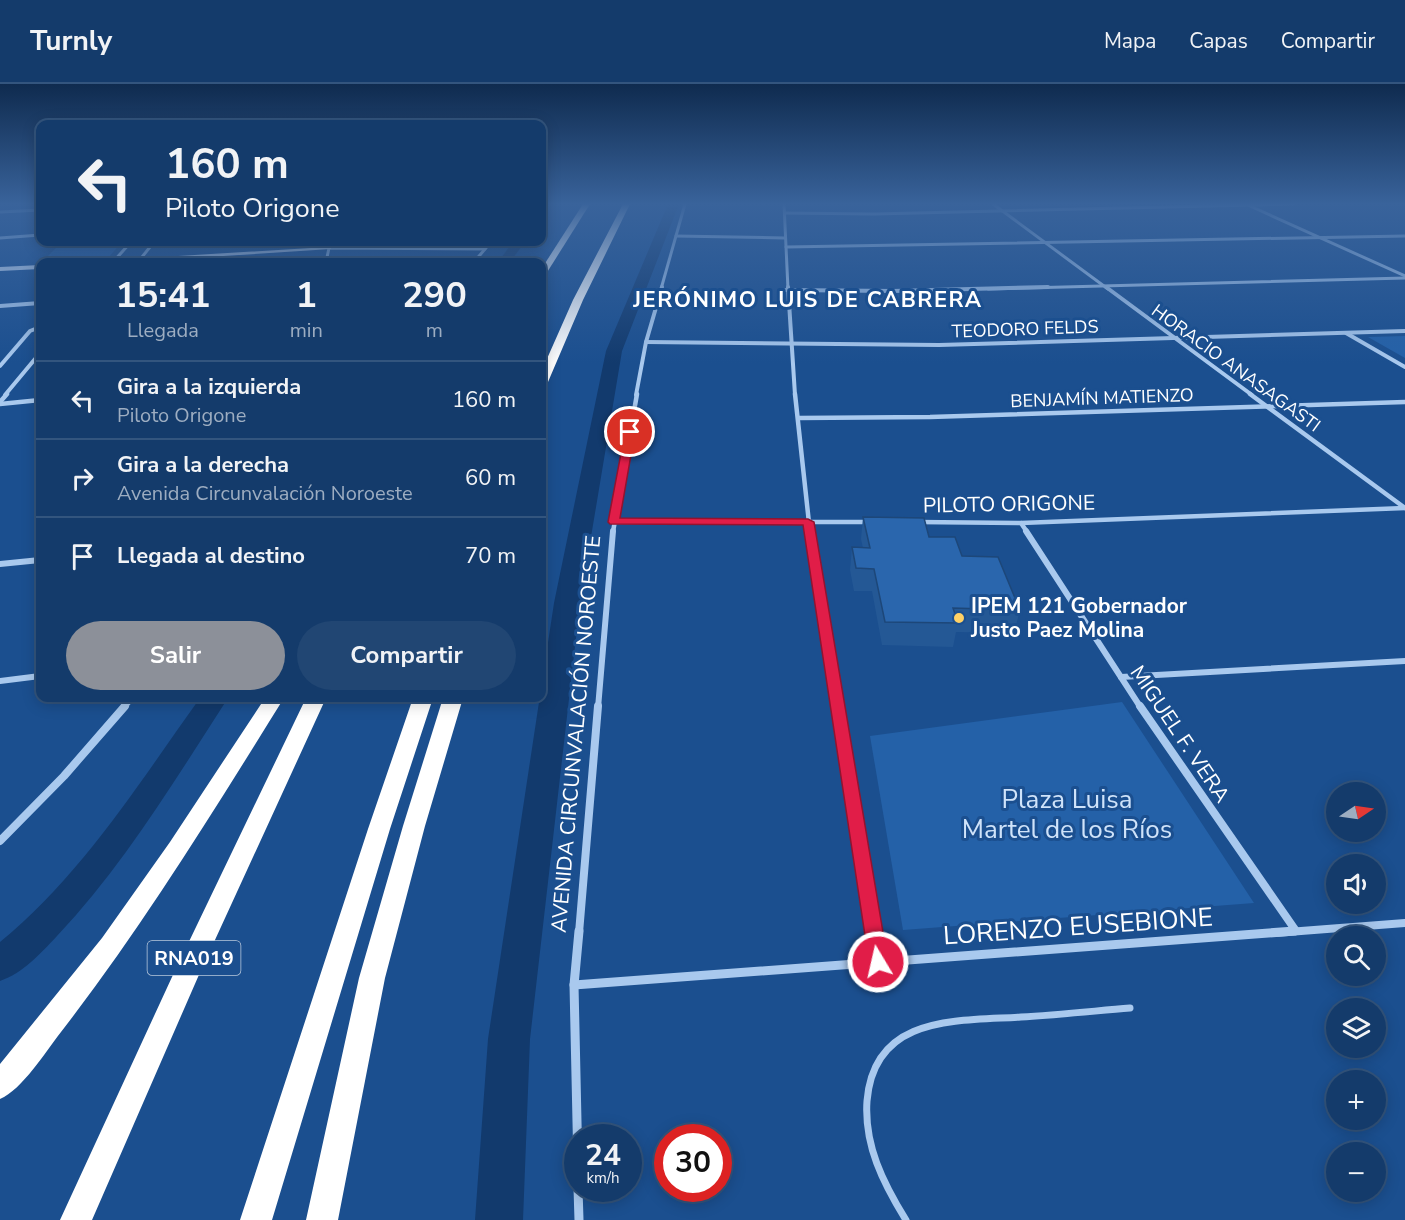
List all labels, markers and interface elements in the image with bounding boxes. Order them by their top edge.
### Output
text: Turnly [30,22,112,60]
text: Mapa [1104,27,1156,55]
text: Capas [1189,27,1248,55]
text: Compartir [1281,27,1375,55]
text: 160 m [165,136,289,193]
icon: left [66,144,144,222]
text: Piloto Origone [165,190,340,227]
text: 15:41 [115,271,211,320]
text: 1 [295,271,317,320]
text: 290 [402,271,467,320]
district label: JERÓNIMO LUIS DE CABRERA [632,285,983,315]
street label: HORACIO ANASAGASTI [1147,299,1325,437]
street label: TEODORO FELDS [951,314,1099,344]
text: Llegada [127,317,199,344]
text: min [290,317,323,344]
text: m [426,317,443,344]
text: Gira a la izquierda [117,372,301,402]
street label: BENJAMÍN MATIENZO [1010,383,1194,413]
icon: left [66,384,99,417]
text: 160 m [452,385,516,415]
text: Piloto Origone [117,402,246,429]
pin [604,406,655,457]
icon: arrive [613,415,646,448]
text: Gira a la derecha [117,450,289,480]
icon: right [66,462,99,495]
text: 60 m [465,463,516,493]
text: Avenida Circunvalación Noroeste [117,480,413,507]
street label: PILOTO ORIGONE [923,488,1095,520]
street label: AVENIDA CIRCUNVALACIÓN NOROESTE [545,534,607,934]
icon: arrive [66,540,99,573]
text: Llegada al destino [117,541,305,571]
text: 70 m [465,541,516,571]
place label: IPEM 121 Gobernador Justo Paez Molina [970,592,1188,644]
marker: IPEM 121 Gobernador Justo Paez Molina [952,611,966,625]
button: Salir [66,621,285,690]
button: Compartir [297,621,516,690]
street label: MIGUEL F. VERA [1124,660,1236,808]
park label: Plaza Luisa Martel de los Ríos [962,782,1172,847]
north arrow [1326,782,1386,842]
map controls [1326,782,1386,1202]
button: sound [1326,854,1386,914]
street label: LORENZO EUSEBIONE [942,900,1214,953]
button: search [1326,926,1386,986]
position arrow [846,930,910,994]
road number: RNA019 [148,941,240,975]
button: layers [1326,998,1386,1058]
button: + [1326,1070,1386,1130]
speed limit sign: 30 [654,1124,732,1202]
text: 24 [585,1135,621,1176]
button: − [1326,1142,1386,1202]
text: km/h [586,1168,620,1188]

